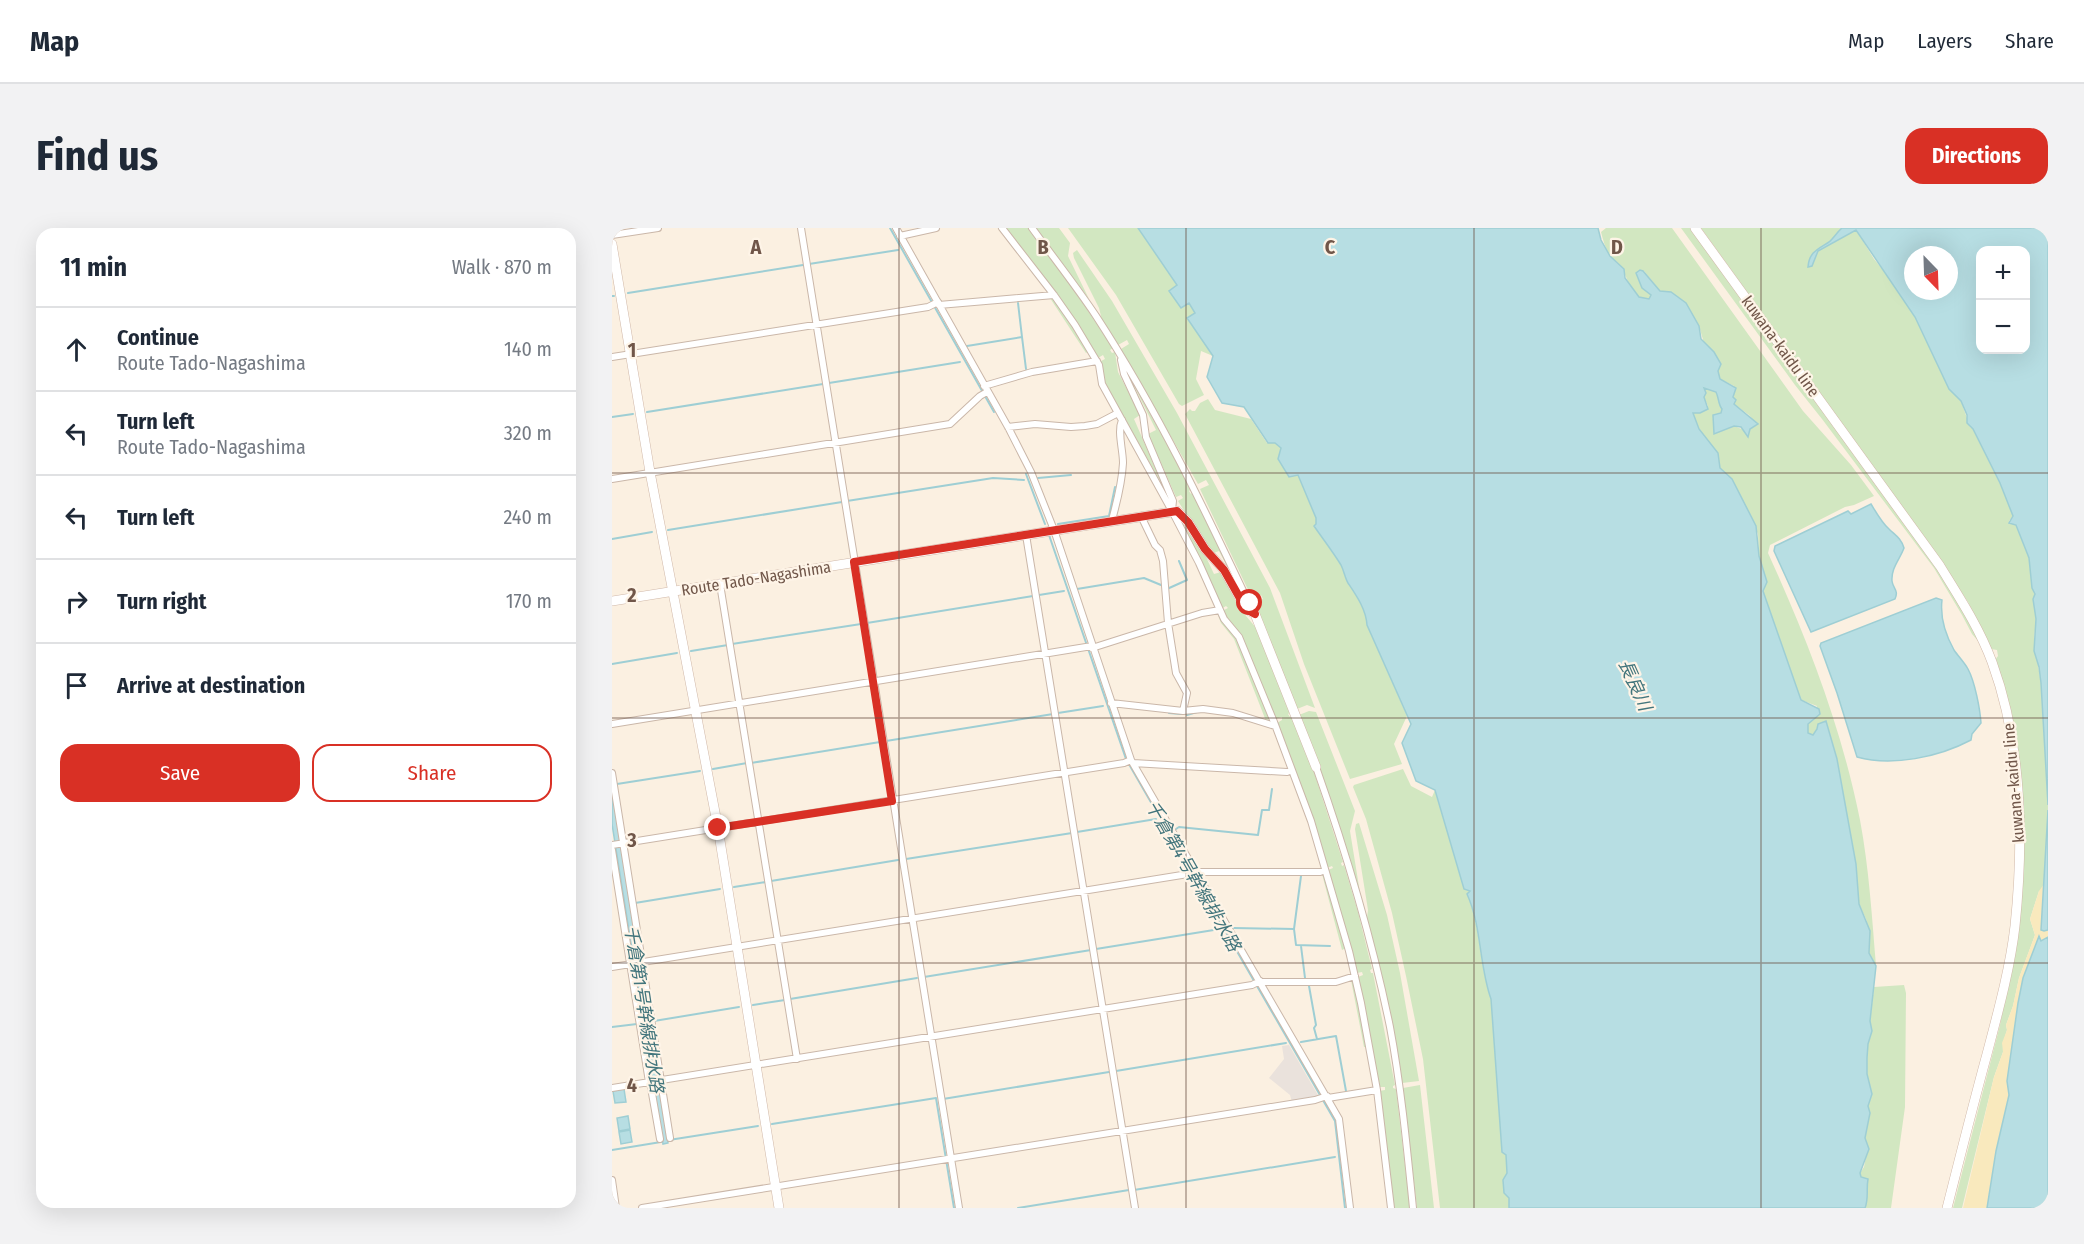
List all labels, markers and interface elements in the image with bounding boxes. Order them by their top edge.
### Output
text: Map [30,25,79,58]
text: Map [1848,28,1884,54]
text: Layers [1917,28,1972,54]
text: Share [2005,28,2054,54]
button: Directions [1905,128,2048,184]
text: Find us [36,131,158,181]
text: A [750,235,763,259]
text: B [1037,235,1049,259]
text: C [1325,235,1336,259]
text: D [1611,235,1623,259]
north arrow [1904,246,1958,300]
map controls [1976,246,2030,354]
button: + [1976,246,2030,300]
text: 11 min [60,252,127,283]
text: Walk · 870 m [452,255,552,279]
street label: kuwana-kaidu line [1738,292,1824,401]
button: − [1976,300,2030,354]
text: Continue [117,324,199,351]
icon: ahead [60,333,93,366]
text: 140 m [504,337,552,361]
text: 1 [628,338,636,362]
text: Route Tado-Nagashima [117,351,306,375]
text: Turn left [117,408,195,435]
icon: left [60,417,93,450]
text: 320 m [504,421,552,445]
text: Route Tado-Nagashima [117,435,306,459]
icon: left [60,501,93,534]
text: Turn left [117,504,195,531]
text: 240 m [503,505,552,529]
street label: Route Tado-Nagashima [680,557,832,600]
text: 2 [626,583,637,607]
icon: right [60,585,93,618]
text: Turn right [117,588,206,615]
text: 170 m [506,589,552,613]
route start [1236,589,1262,615]
water label: 長良川 [1614,656,1657,716]
icon: arrive [60,669,93,702]
text: Arrive at destination [117,672,305,699]
street label: kuwana-kaidu line [1999,722,2028,844]
button: Save [60,744,300,802]
button: Share [312,744,552,802]
water label: 千倉第4号幹線排水路 [1141,797,1246,957]
route end [704,814,730,840]
text: 3 [626,828,637,852]
water label: 千倉第1号幹線排水路 [620,924,668,1096]
text: 4 [627,1073,637,1097]

